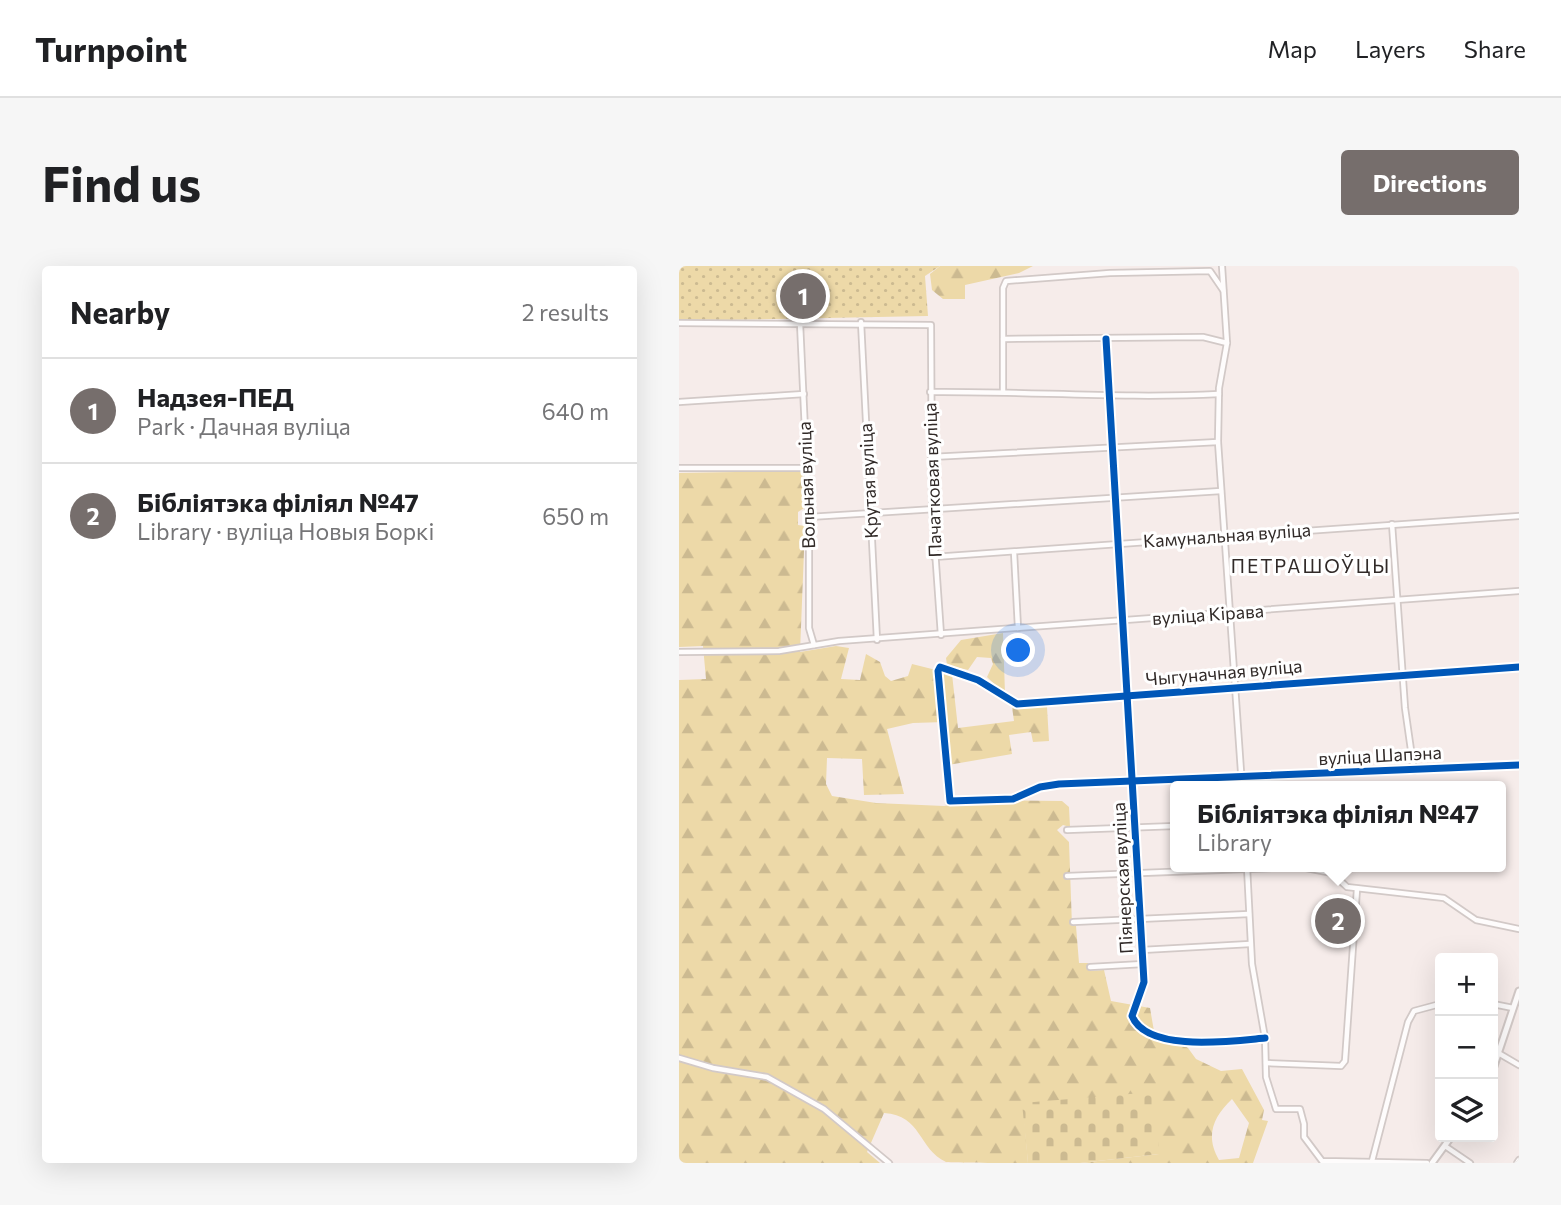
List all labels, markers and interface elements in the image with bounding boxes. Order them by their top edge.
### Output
text: Turnpoint [35,28,187,69]
text: Map [1268,34,1317,63]
text: Layers [1355,34,1426,63]
text: Share [1464,34,1526,63]
button: Directions [1341,150,1519,215]
text: Find us [42,152,201,212]
pin: 1 [780,270,826,322]
text: Nearby [70,293,170,330]
text: 2 results [522,298,609,326]
text: Надзея-ПЕД [137,381,294,412]
text: 1 [88,397,98,425]
text: 640 m [542,397,609,425]
street label: Пачатковая вуліца [918,402,946,558]
text: Park · Дачная вуліца [137,412,351,440]
street label: Вольная вуліца [793,421,819,549]
street label: Крутая вуліца [854,423,882,539]
text: Бібліятэка філіял №47 [137,486,419,517]
text: 2 [86,502,100,530]
text: 650 m [542,502,609,530]
text: Library · вуліца Новыя Боркі [137,517,434,545]
street label: Камунальная вуліца [1142,518,1312,552]
district label: ПЕТРАШОЎЦЫ [1231,554,1391,577]
street label: вуліца Кірава [1151,599,1265,629]
your location [1001,633,1035,667]
street label: Чыгуначная вуліца [1145,654,1303,690]
street label: вуліца Шапэна [1318,741,1442,769]
popup [1170,781,1506,872]
text: Бібліятэка філіял №47 [1197,797,1479,828]
street label: Піянерская вуліца [1107,802,1137,954]
text: Library [1197,828,1272,856]
pin: 2 [1315,895,1361,947]
map controls [1435,953,1498,1142]
button: + [1435,953,1498,1016]
button: − [1435,1016,1498,1079]
button: layers [1435,1079,1498,1142]

